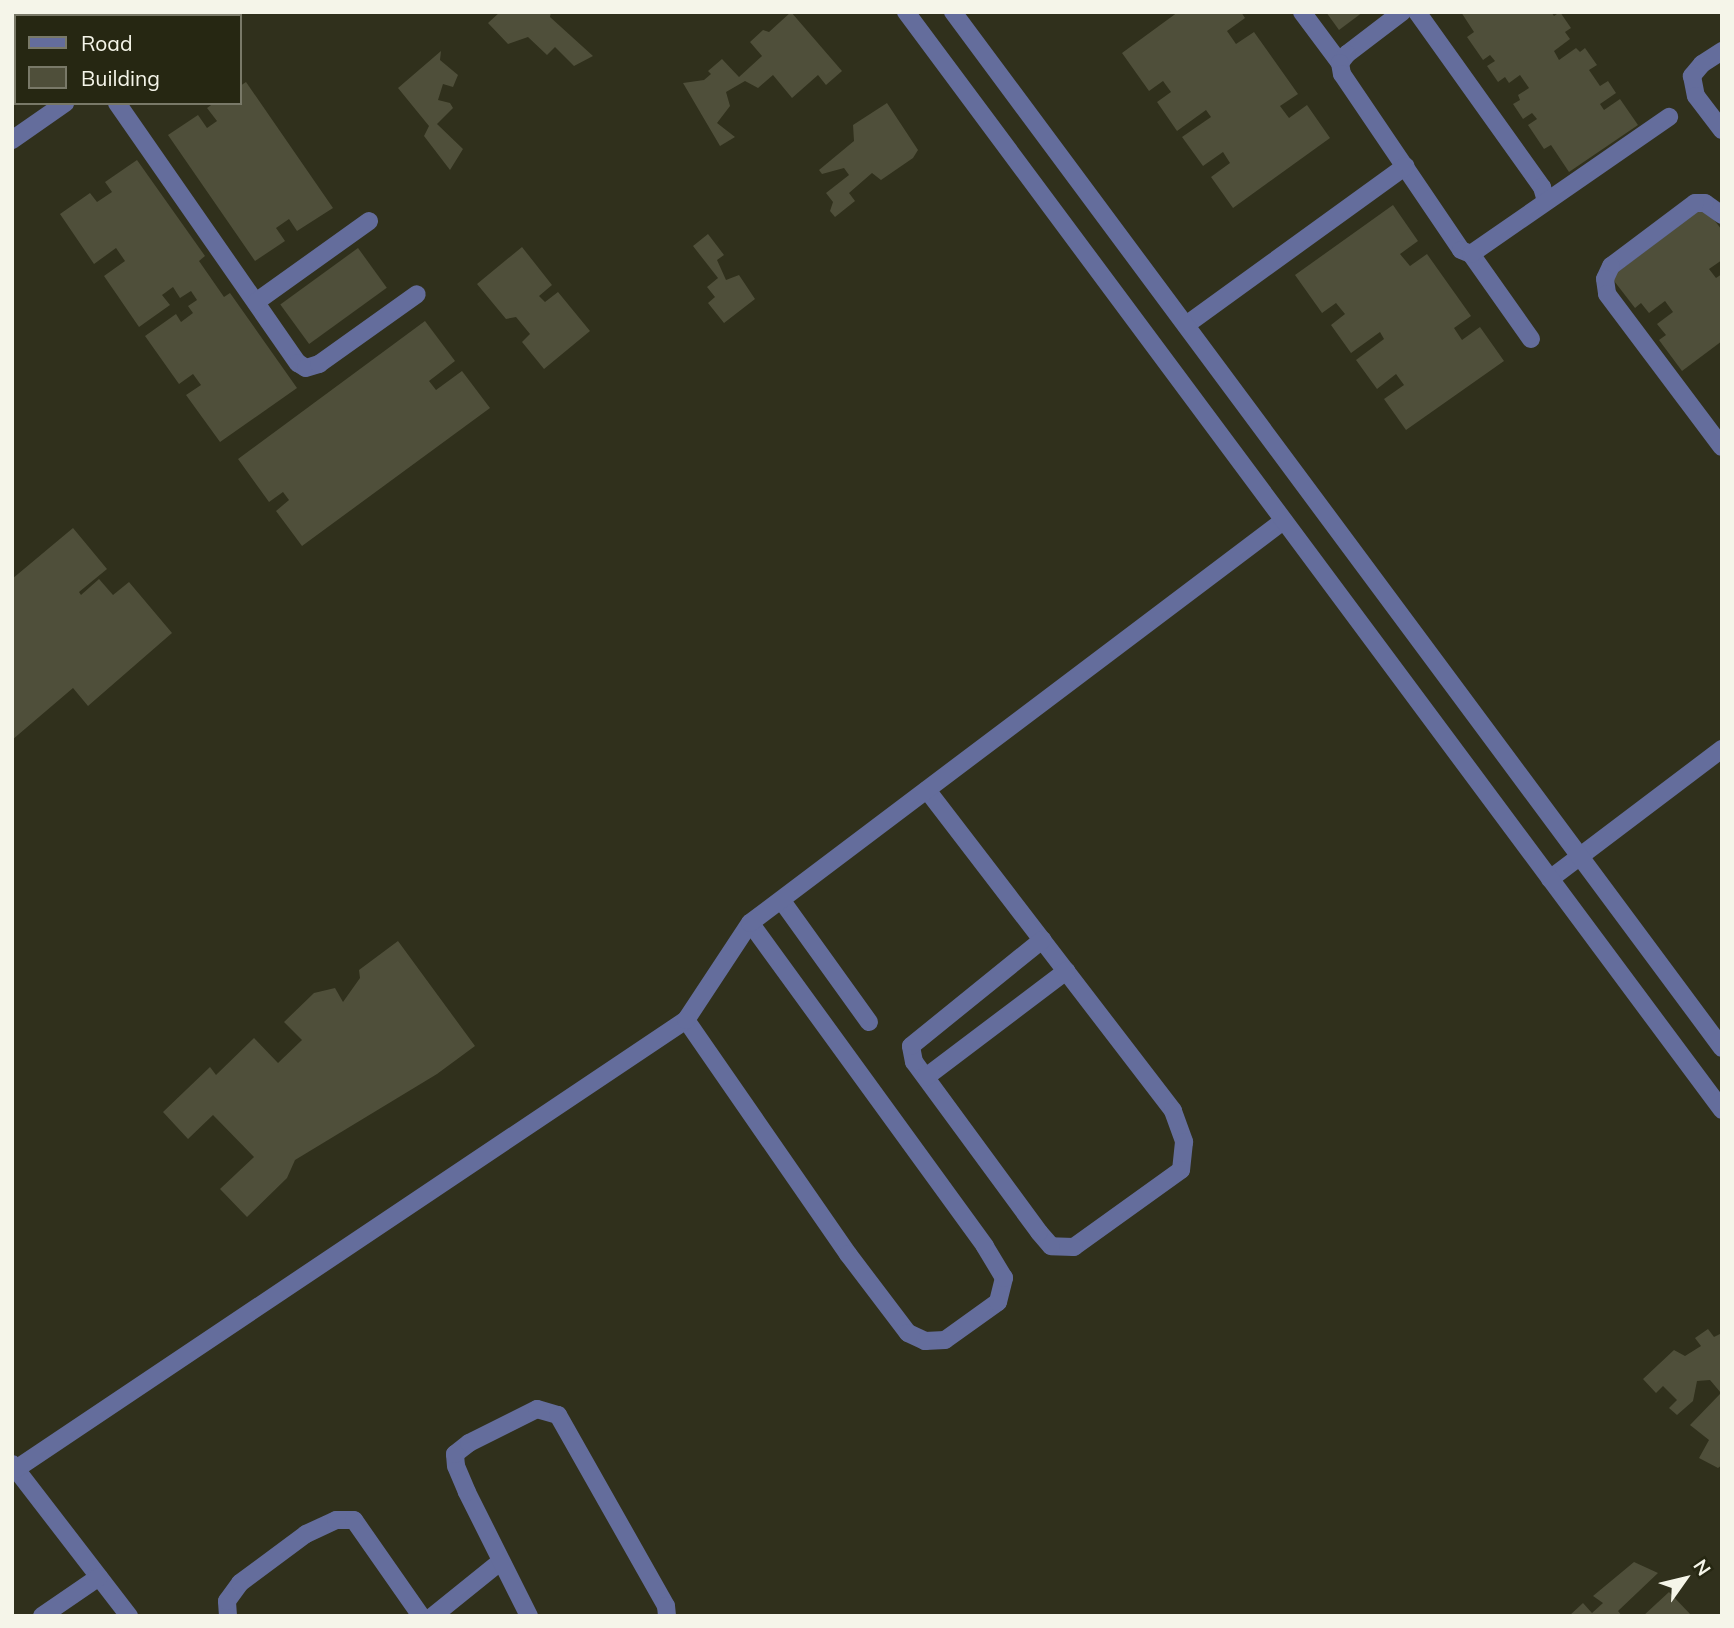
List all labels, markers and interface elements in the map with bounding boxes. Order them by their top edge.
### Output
legend [14,14,242,105]
text: Road [81,30,132,56]
text: Building [81,65,160,91]
north arrow [1650,1544,1720,1614]
text: N [1688,1555,1716,1580]

